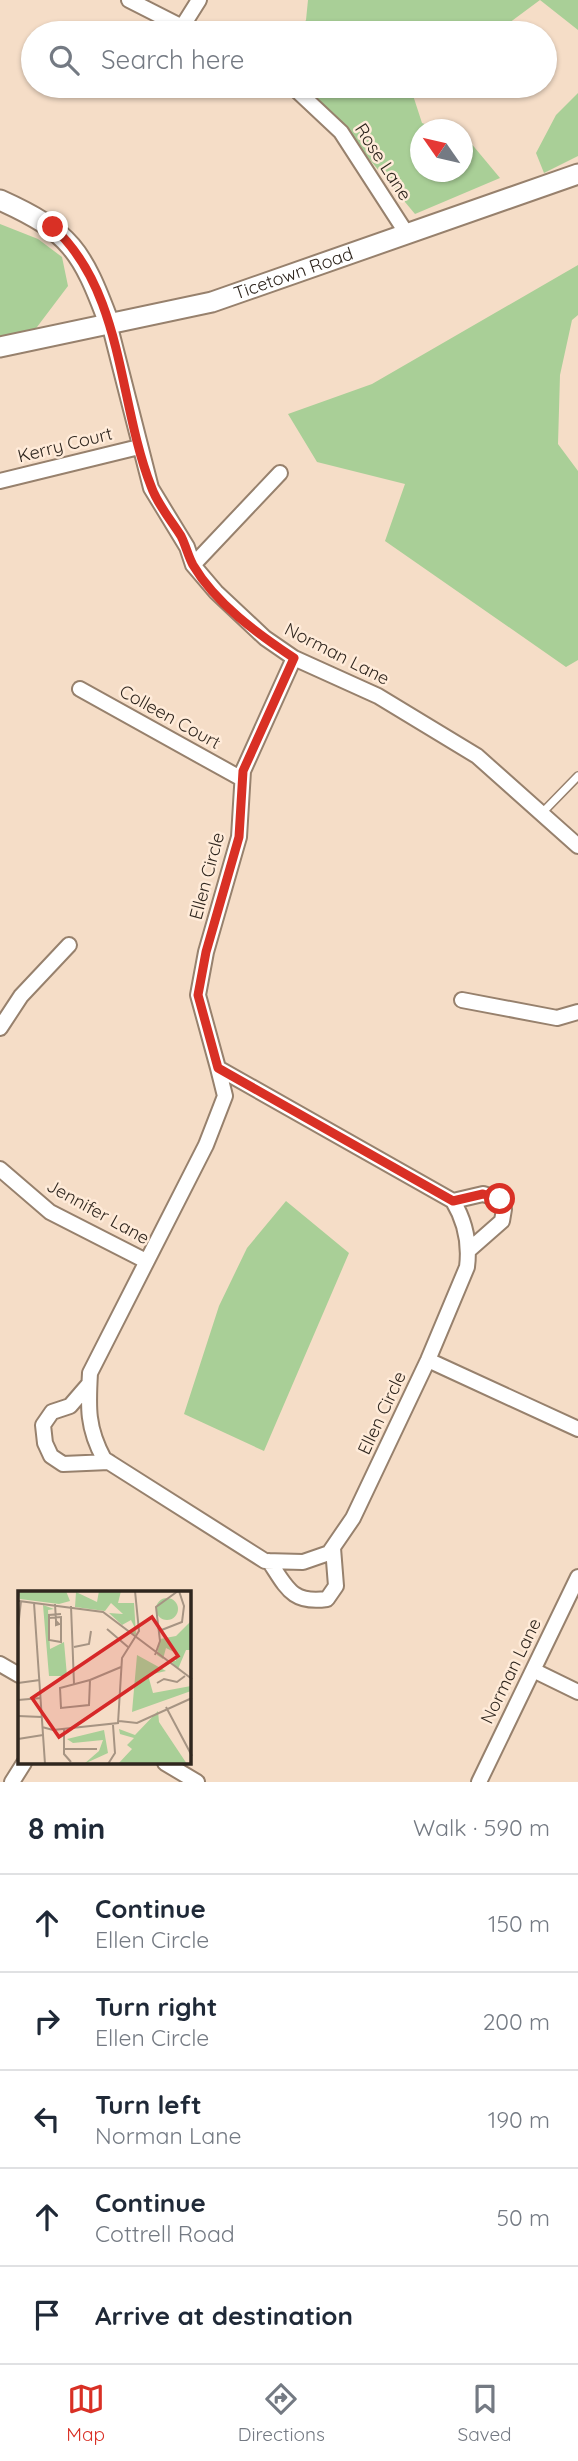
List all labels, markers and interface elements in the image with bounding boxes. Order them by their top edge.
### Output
search box [21,21,557,98]
icon: search [45,41,83,79]
text: Search here [101,43,245,76]
street label: Rose Lane [350,119,417,205]
north arrow [410,119,473,182]
route end [37,211,68,242]
street label: Ticetown Road [231,242,356,304]
street label: Kerry Court [15,422,115,467]
street label: Norman Lane [281,617,394,690]
street label: Colleen Court [116,679,225,754]
street label: Ellen Circle [184,830,229,922]
street label: Jennifer Lane [43,1174,154,1249]
route start [484,1183,515,1214]
street label: Ellen Circle [352,1367,411,1458]
inset map [18,1591,191,1764]
street label: Norman Lane [475,1614,546,1727]
text: 8 min [28,1809,105,1847]
text: Walk · 590 m [413,1813,550,1842]
text: Continue [95,1892,206,1925]
icon: ahead [28,1904,66,1942]
text: 150 m [488,1909,550,1938]
text: Ellen Circle [95,1925,209,1954]
text: Turn right [95,1990,217,2023]
icon: right [28,2002,66,2040]
text: 200 m [483,2007,550,2036]
text: Ellen Circle [95,2023,209,2052]
text: Turn left [95,2088,202,2121]
icon: left [28,2100,66,2138]
text: 190 m [488,2105,550,2134]
text: Norman Lane [95,2121,241,2150]
text: Continue [95,2186,206,2219]
icon: ahead [28,2198,66,2236]
text: 50 m [497,2203,550,2232]
text: Cottrell Road [95,2219,235,2248]
icon: arrive [28,2296,66,2334]
text: Arrive at destination [95,2299,353,2332]
tab: Map [66,2380,105,2446]
tab: Directions [238,2380,325,2446]
tab: Saved [457,2380,512,2446]

